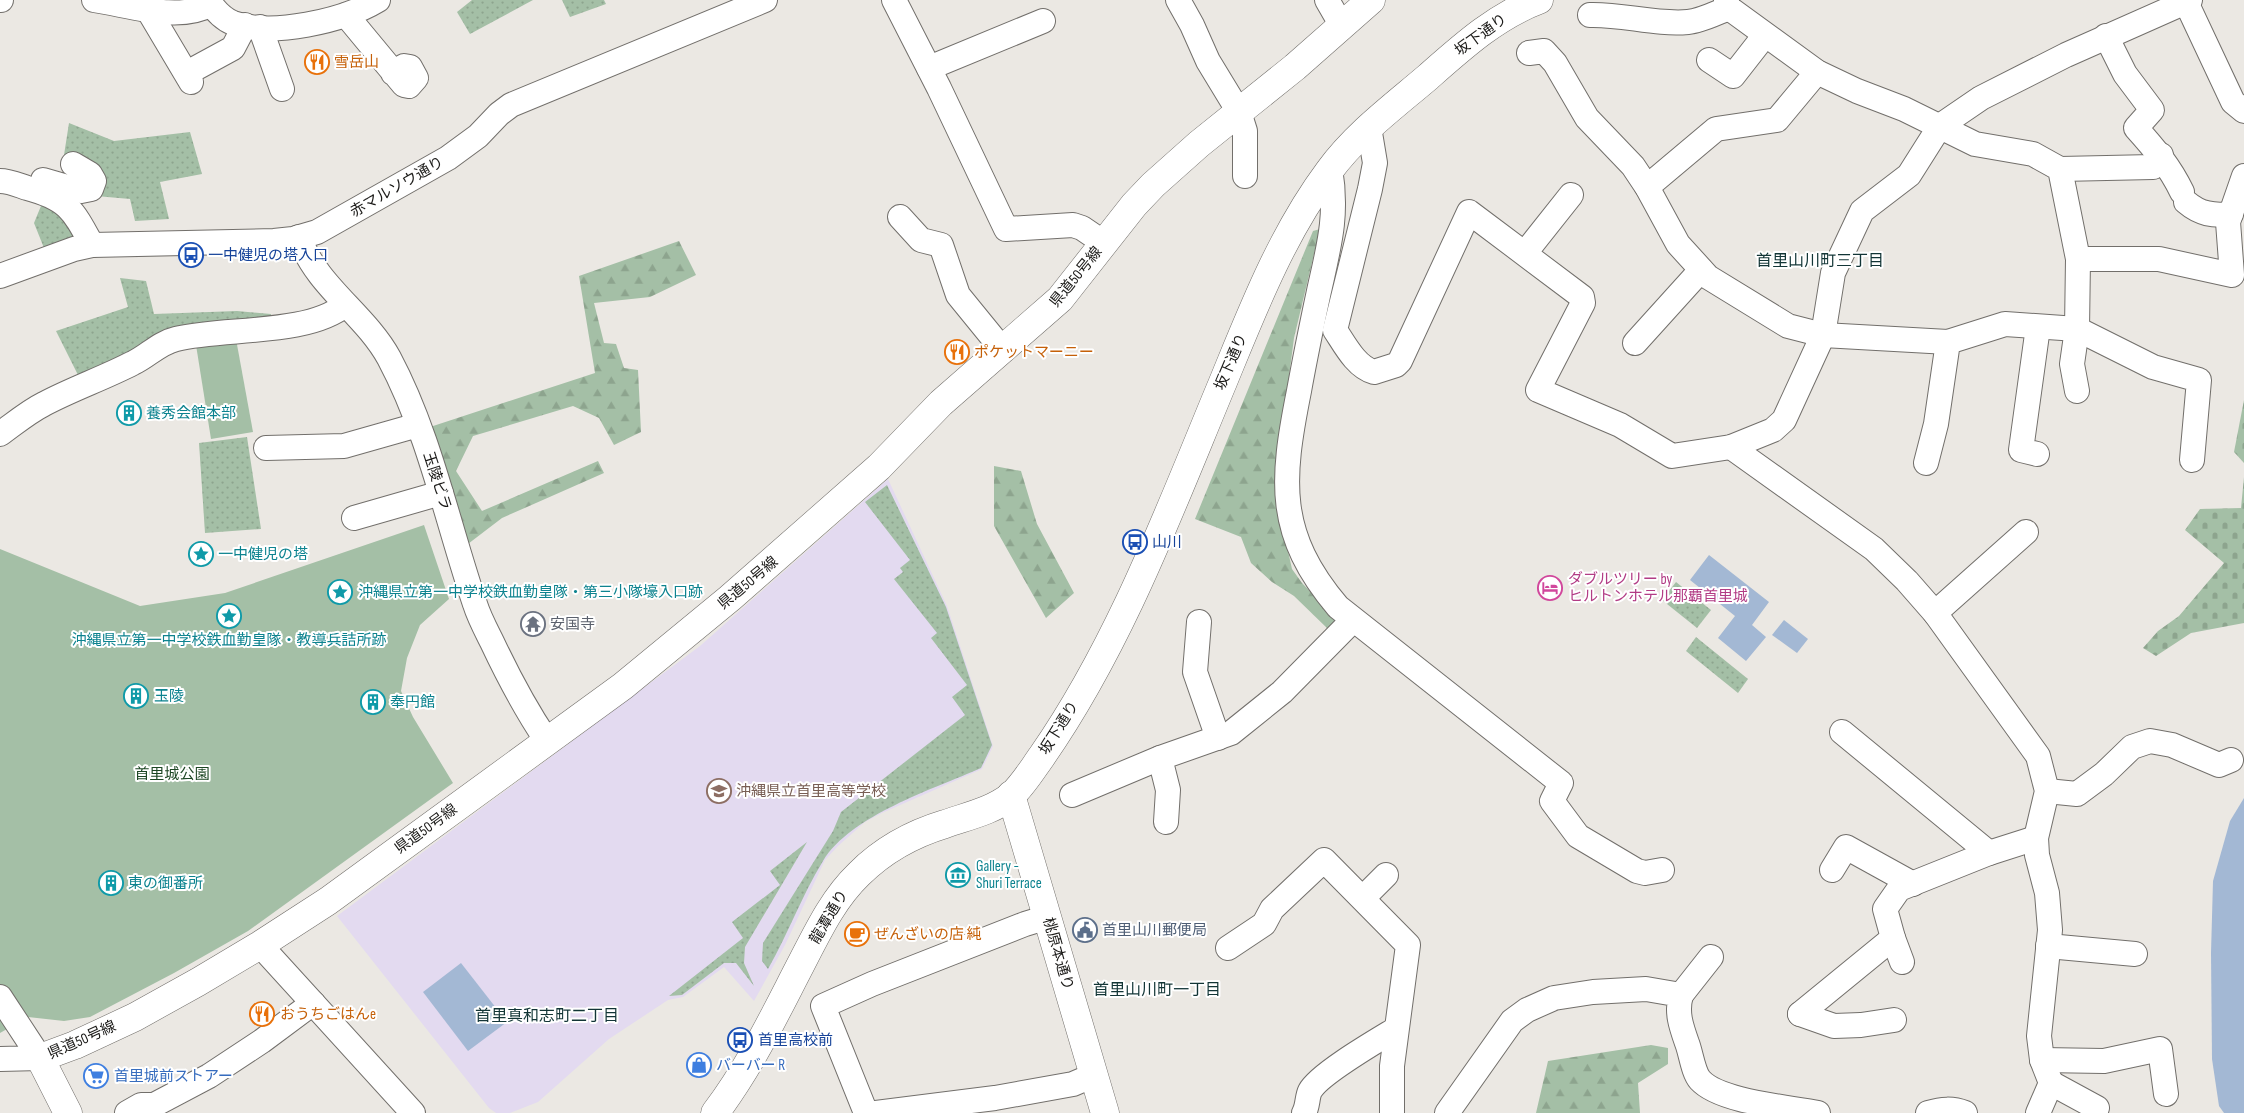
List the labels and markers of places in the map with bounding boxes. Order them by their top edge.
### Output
restaurant icon: 雪岳山 [304,49,330,75]
place label: 雪岳山 [334,53,379,72]
bus stop icon: 一中健児の塔入口 [178,242,204,268]
place label: 一中健児の塔入口 [208,246,328,265]
restaurant icon: ポケットマーニー [944,339,970,365]
place label: ポケットマーニー [974,343,1094,362]
building icon: 養秀会館本部 [116,400,142,426]
place label: 養秀会館本部 [146,404,236,423]
bus stop icon: 山川 [1122,529,1148,555]
place label: 山川 [1152,533,1182,552]
place icon: 一中健児の塔 [188,541,214,567]
place label: 一中健児の塔 [218,545,308,564]
place label: ダブルツリー by ヒルトンホテル那覇首里城 [1568,570,1748,606]
hotel icon: ダブルツリー by ヒルトンホテル那覇首里城 [1537,575,1563,601]
place icon: 沖縄県立第一中学校鉄血勤皇隊・第三小隊壕入口跡 [327,579,353,605]
place label: 沖縄県立第一中学校鉄血勤皇隊・第三小隊壕入口跡 [358,583,703,602]
place icon: 沖縄県立第一中学校鉄血勤皇隊・教導兵詰所跡 [216,603,242,629]
temple icon: 安国寺 [520,611,546,637]
place label: 安国寺 [550,615,595,634]
place label: 沖縄県立第一中学校鉄血勤皇隊・教導兵詰所跡 [71,631,387,650]
building icon: 玉陵 [123,683,149,709]
place label: 玉陵 [154,687,184,706]
building icon: 奉円館 [360,689,386,715]
place label: 奉円館 [390,693,435,712]
school or university icon: 沖縄県立首里高等学校 [706,778,732,804]
place label: 沖縄県立首里高等学校 [736,782,886,801]
place label: Gallery - Shuri Terrace [976,857,1042,893]
museum icon: Gallery - Shuri Terrace [945,862,971,888]
building icon: 東の御番所 [98,870,124,896]
place label: 東の御番所 [128,874,203,893]
public building icon: 首里山川郵便局 [1072,917,1098,943]
cafe icon: ぜんざいの店 純 [844,921,870,947]
place label: 首里山川郵便局 [1102,921,1207,940]
place label: ぜんざいの店 純 [874,925,981,944]
restaurant icon: おうちごはんe [249,1001,275,1027]
place label: おうちごはんe [280,1005,376,1024]
bus stop icon: 首里高校前 [727,1027,753,1053]
place label: 首里高校前 [758,1031,833,1050]
shop icon: バーバー R [686,1052,712,1078]
place label: バーバー R [716,1056,785,1075]
supermarket icon: 首里城前ストアー [83,1063,109,1089]
place label: 首里城前ストアー [114,1067,233,1086]

